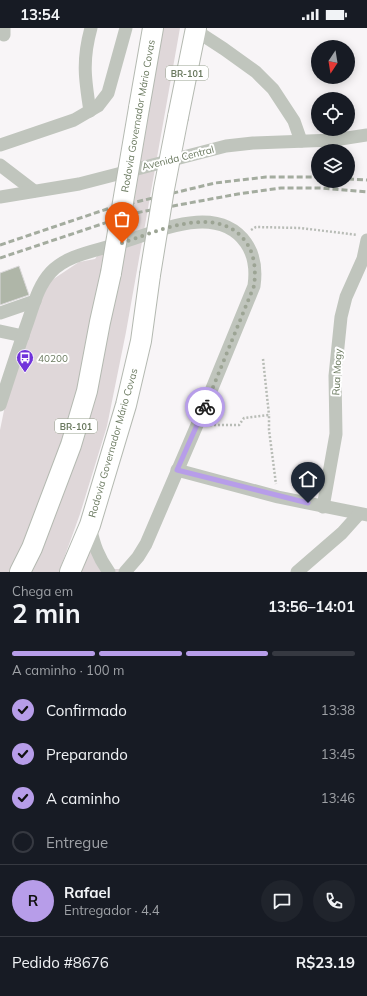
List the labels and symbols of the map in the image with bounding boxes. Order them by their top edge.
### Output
street label: Rodovia Governador Mário Covas [118,39,158,193]
north arrow [311,40,355,84]
road number: BR-101 [166,66,208,80]
street label: Avenida Central [141,143,215,173]
pin [105,202,139,243]
bus stop icon: 40200 [15,348,35,373]
street label: Rua Mogy [329,348,345,396]
place label: 40200 [38,352,68,365]
street label: Rodovia Governador Mário Covas [85,367,141,519]
courier [185,387,225,427]
road number: BR-101 [55,419,97,433]
pin [291,462,325,503]

